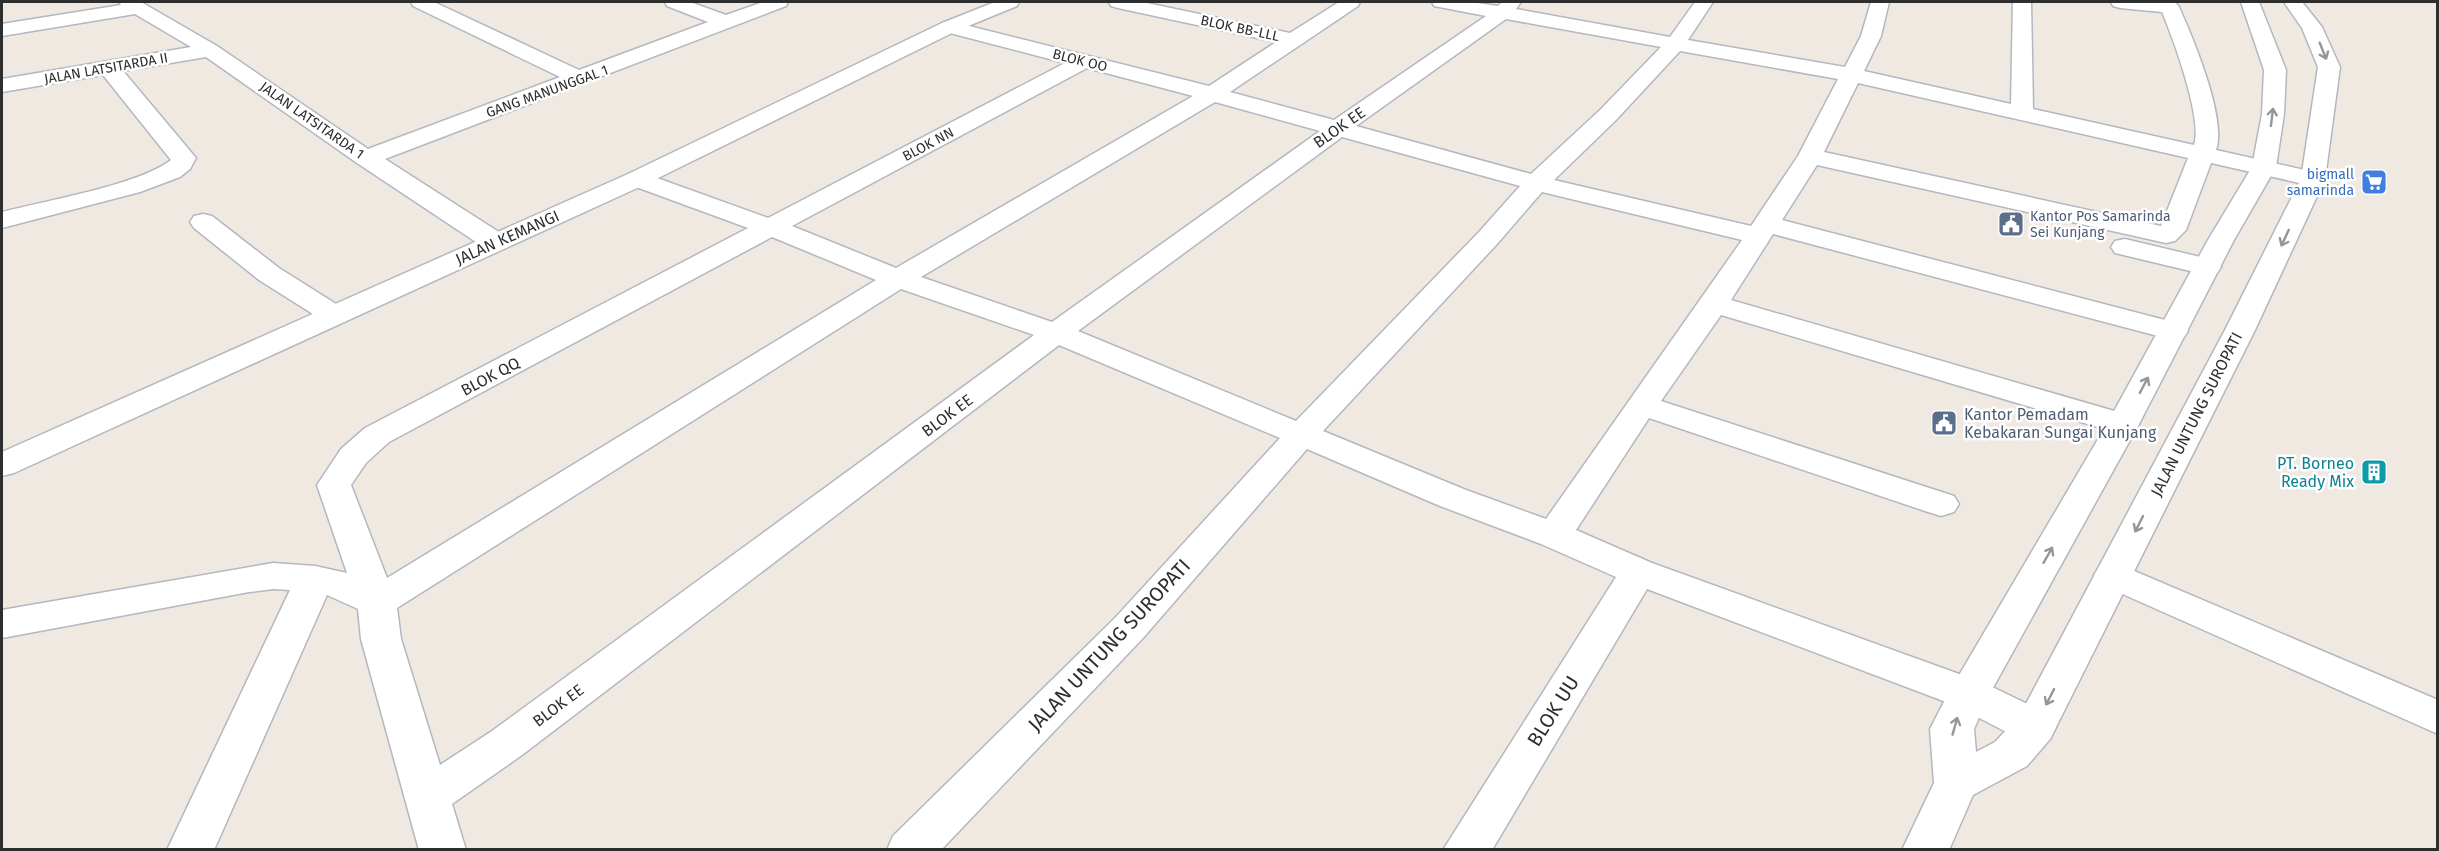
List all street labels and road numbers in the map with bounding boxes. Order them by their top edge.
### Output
street label: BLOK BB-LLL [1199,12,1281,45]
street label: BLOK OO [1051,45,1109,75]
street label: JALAN LATSITARDA II [43,49,169,88]
street label: GANG MANUNGGAL 1 [484,61,611,121]
street label: JALAN LATSITARDA 1 [256,78,367,163]
street label: BLOK EE [1310,103,1369,152]
street label: BLOK NN [900,124,957,165]
street label: JALAN KEMANGI [452,206,562,269]
street label: JALAN UNTUNG SUROPATI [2147,329,2246,499]
street label: BLOK QQ [458,353,523,400]
street label: BLOK EE [918,390,977,441]
street label: JALAN UNTUNG SUROPATI [1023,554,1195,736]
street label: BLOK UU [1522,671,1584,751]
street label: BLOK EE [529,680,588,731]

